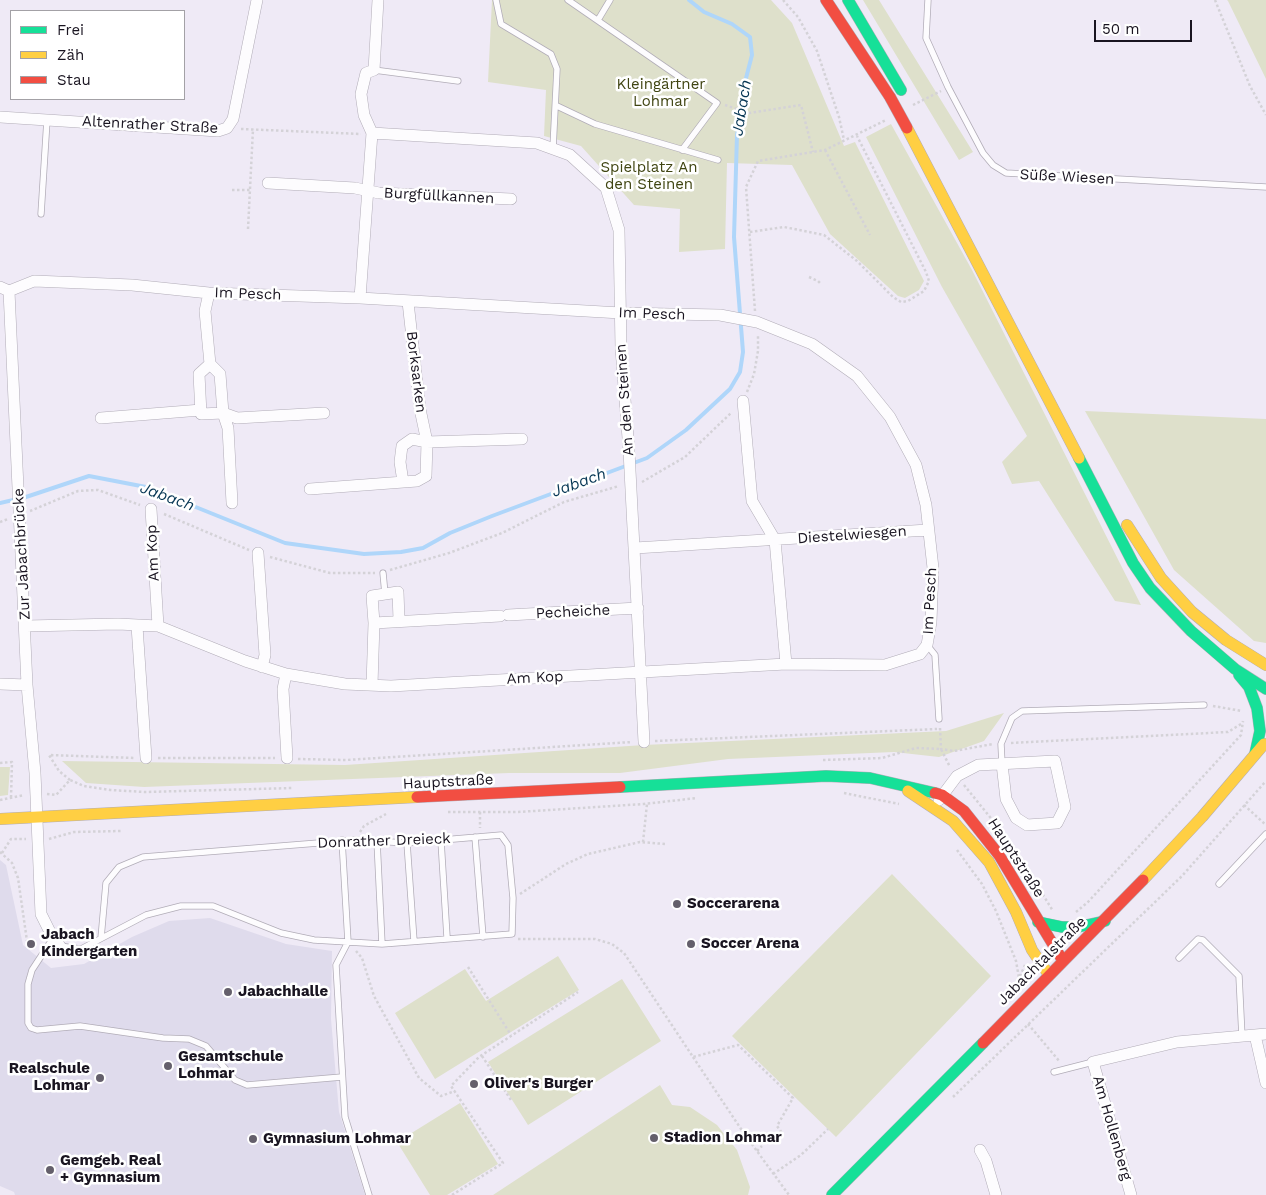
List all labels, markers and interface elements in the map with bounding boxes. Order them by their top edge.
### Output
legend [10,10,185,100]
scale bar [1096,10,1194,42]
text: 50 m [1102,20,1139,38]
text: Frei [57,21,84,39]
text: Zäh [57,46,84,64]
text: Stau [57,71,91,89]
park label: Kleingärtner Lohmar [617,76,705,111]
water label: Jabach [728,79,756,137]
street label: Altenrather Straße [82,112,218,138]
park label: Spielplatz An den Steinen [601,159,697,194]
street label: Süße Wiesen [1019,166,1115,188]
street label: Burgfüllkannen [383,184,495,208]
street label: Im Pesch [214,284,282,304]
street label: Im Pesch [618,304,686,324]
street label: Borksarken [402,330,430,414]
street label: An den Steinen [612,343,638,457]
water label: Jabach [549,464,609,502]
water label: Jabach [137,478,197,516]
street label: Zur Jabachbrücke [10,488,34,620]
street label: Diestelwiesgen [797,522,907,548]
street label: Am Kop [143,524,163,582]
street label: Im Pesch [919,567,941,635]
street label: Pecheiche [535,601,611,623]
street label: Am Kop [506,668,564,688]
street label: Hauptstraße [402,771,494,793]
street label: Hauptstraße [984,815,1048,901]
street label: Donrather Dreieck [317,830,451,852]
place label: Soccerarena [687,895,779,913]
marker: Soccerarena [671,898,683,910]
street label: Jabachtalstraße [994,913,1090,1009]
place label: Jabach Kindergarten [41,926,137,961]
place label: Soccer Arena [701,935,799,953]
marker: Jabach Kindergarten [25,938,37,950]
marker: Soccer Arena [685,938,697,950]
place label: Jabachhalle [238,983,328,1001]
marker: Jabachhalle [222,986,234,998]
place label: Gesamtschule Lohmar [178,1048,283,1083]
place label: Realschule Lohmar [9,1060,90,1095]
marker: Gesamtschule Lohmar [162,1060,174,1072]
marker: Realschule Lohmar [94,1072,106,1084]
street label: Am Hollenberg [1088,1074,1136,1182]
place label: Oliver's Burger [484,1075,593,1093]
marker: Oliver's Burger [468,1078,480,1090]
place label: Stadion Lohmar [664,1129,782,1147]
place label: Gymnasium Lohmar [263,1130,411,1148]
marker: Stadion Lohmar [648,1132,660,1144]
marker: Gymnasium Lohmar [247,1133,259,1145]
place label: Gemgeb. Real + Gymnasium [60,1152,161,1187]
marker: Gemgeb. Real + Gymnasium [44,1164,56,1176]

